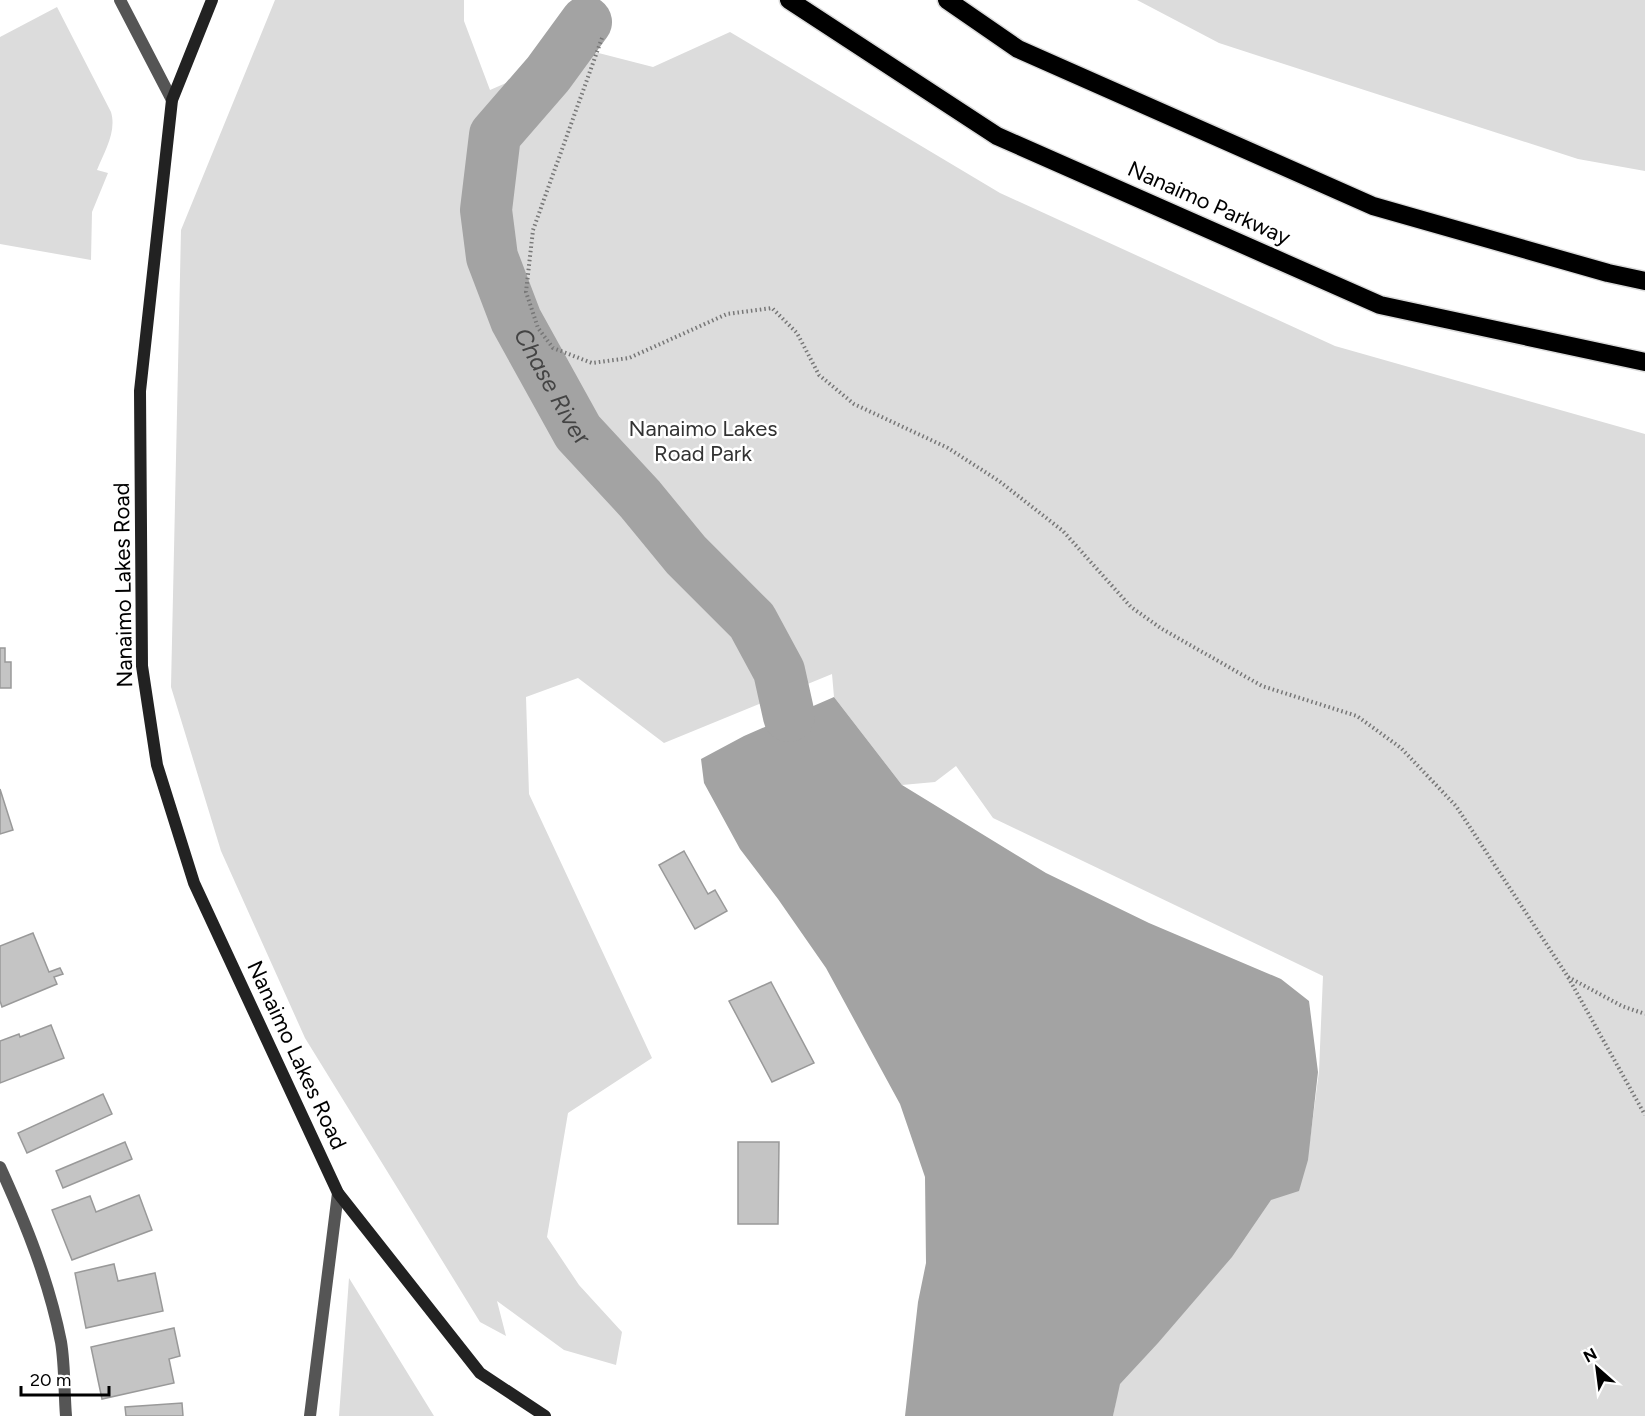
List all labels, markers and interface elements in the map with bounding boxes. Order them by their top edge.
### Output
street label: Nanaimo Parkway [1123,155,1295,251]
water label: Chase River [509,322,597,451]
park label: Nanaimo Lakes Road Park [628,415,778,467]
street label: Nanaimo Lakes Road [108,482,138,688]
street label: Nanaimo Lakes Road [241,956,353,1154]
north arrow [1567,1338,1627,1398]
text: N [1580,1344,1600,1366]
scale bar [21,1359,110,1397]
text: 20 m [30,1369,71,1391]

